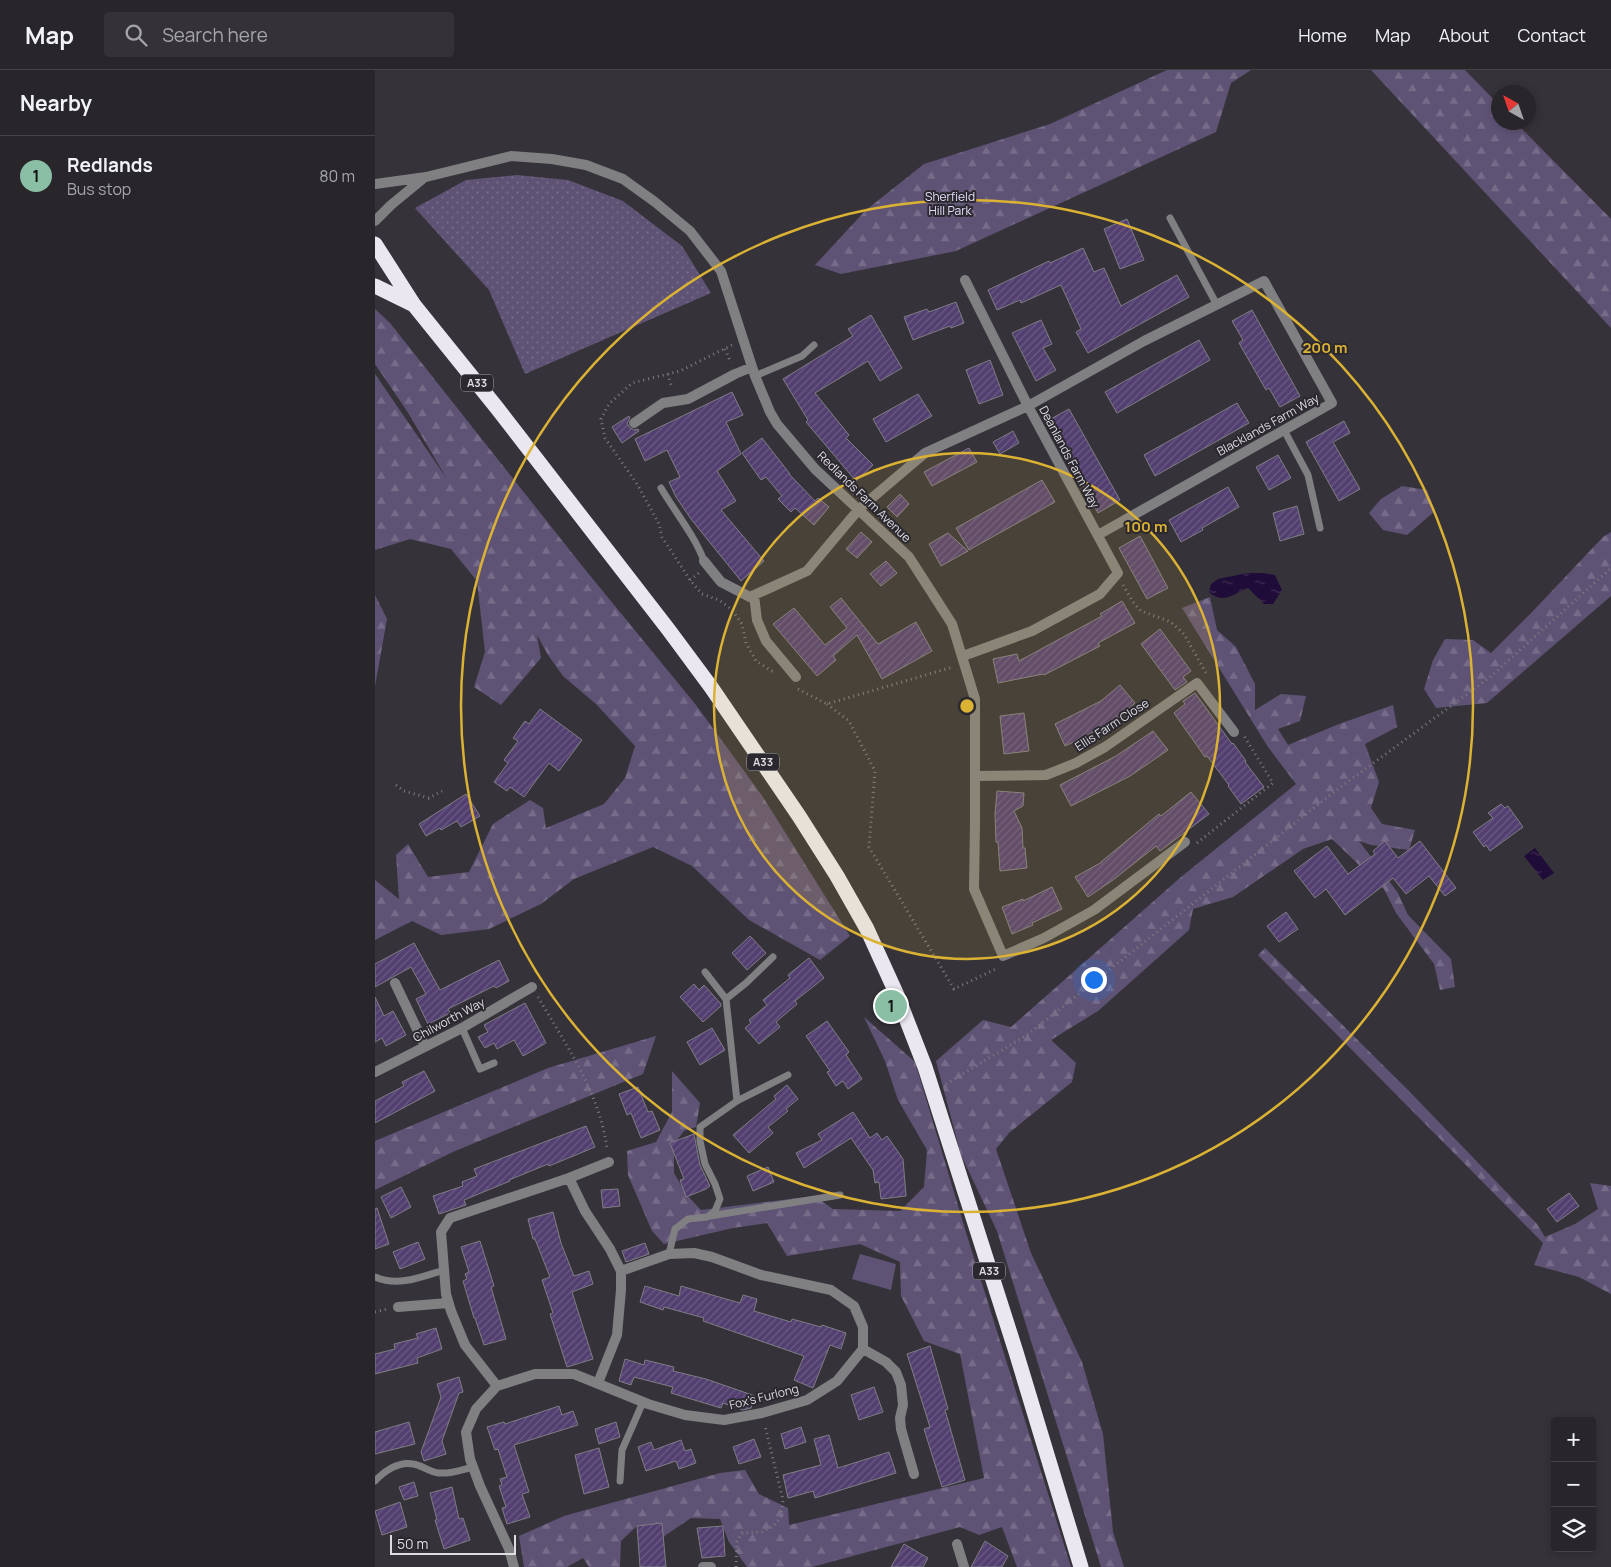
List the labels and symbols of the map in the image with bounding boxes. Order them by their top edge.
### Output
north arrow [1491,85,1536,130]
park label: Sherfield Hill Park [925,188,975,219]
text: 200 m [1302,337,1348,358]
road number: A33 [461,374,493,392]
street label: Blacklands Farm Way [1214,389,1323,460]
street label: Deanlands Farm Way [1035,403,1104,512]
street label: Redlands Farm Avenue [814,447,915,546]
text: 100 m [1125,516,1167,537]
street label: Ellis Farm Close [1071,694,1152,755]
centre of rings [958,697,976,715]
road number: A33 [747,754,779,770]
your location [1081,967,1107,993]
pin: 1 [875,987,907,1025]
street label: Chilworth Way [410,993,488,1046]
road number: A33 [973,1262,1005,1280]
street label: Fox's Furlong [727,1380,800,1413]
scale bar [390,1532,516,1555]

